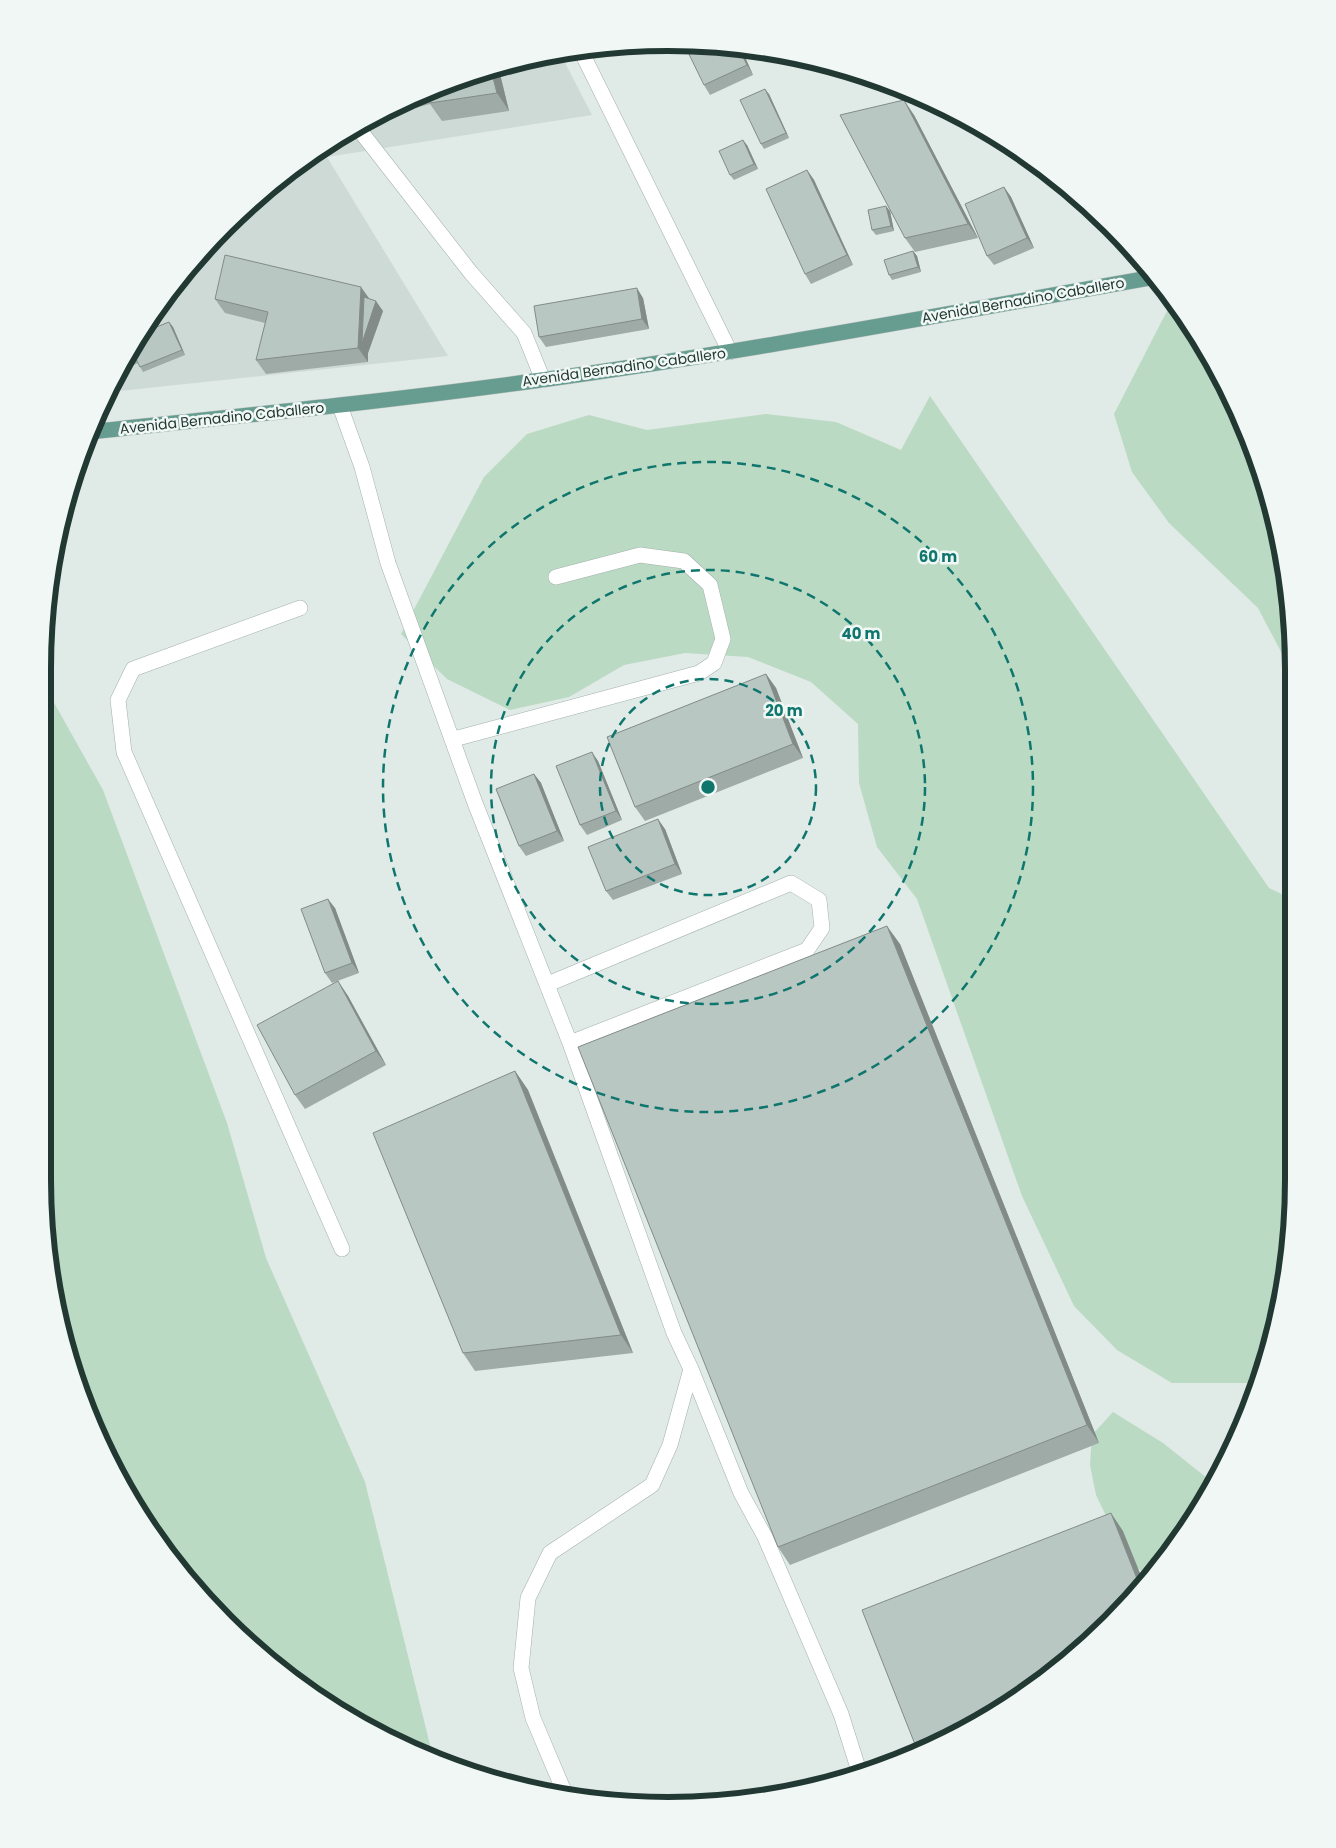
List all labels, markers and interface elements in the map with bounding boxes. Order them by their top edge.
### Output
street label: Avenida Bernadino Caballero [920,272,1126,328]
street label: Avenida Bernadino Caballero [521,343,727,391]
street label: Avenida Bernadino Caballero [119,397,325,439]
text: 60 m [919,546,957,567]
text: 40 m [841,623,881,644]
text: 20 m [765,700,803,721]
centre of rings [699,778,717,796]

